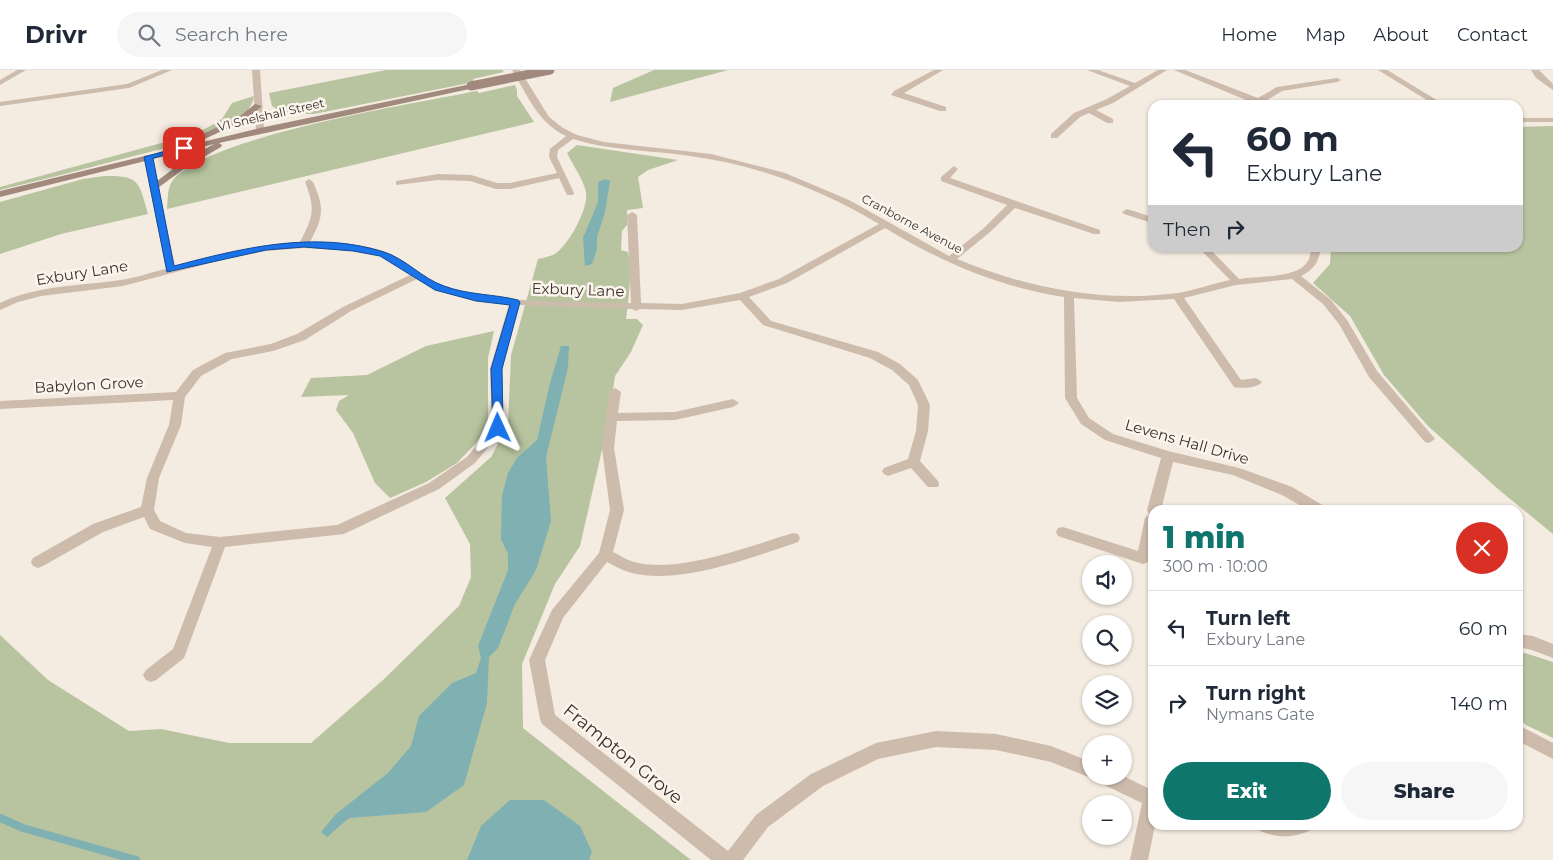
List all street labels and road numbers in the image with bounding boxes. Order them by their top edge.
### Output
street label: V1 Snelshall Street [216,95,326,134]
street label: Cranborne Avenue [859,191,965,257]
street label: Exbury Lane [35,256,129,289]
street label: Exbury Lane [531,278,625,301]
street label: Babylon Grove [34,372,144,397]
street label: Levens Hall Drive [1123,415,1251,468]
street label: Frampton Grove [559,699,687,809]

